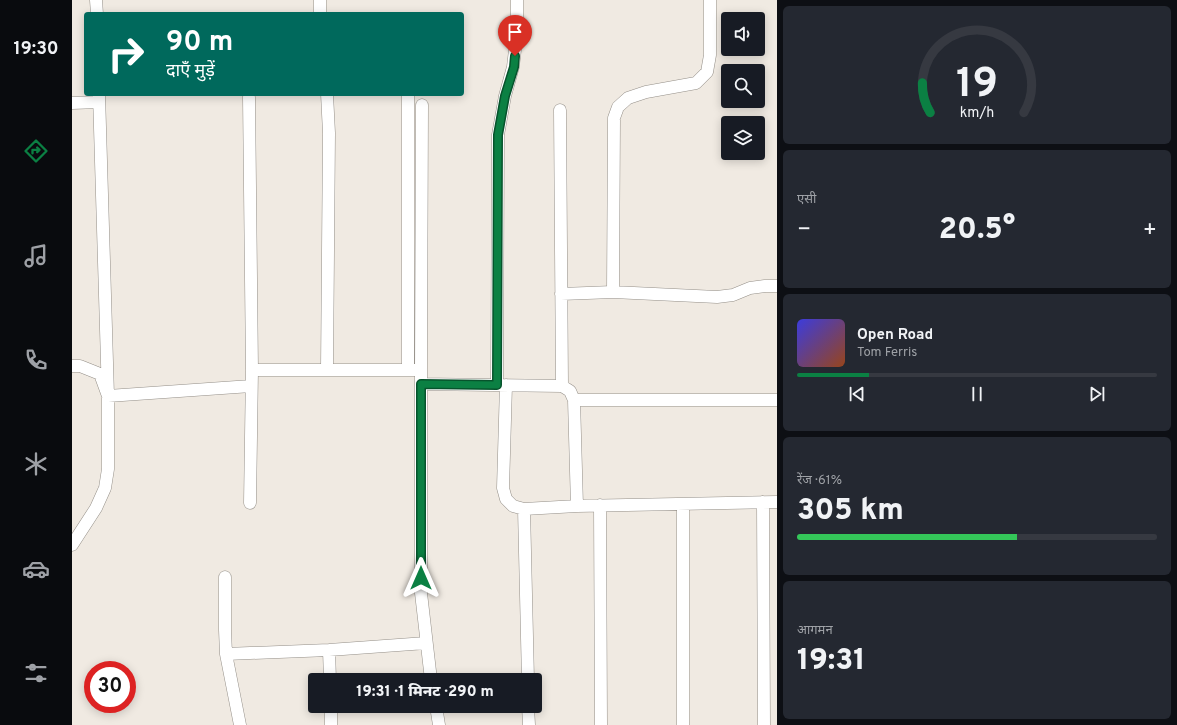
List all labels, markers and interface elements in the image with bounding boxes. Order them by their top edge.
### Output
map controls [721,12,765,160]
button: sound [721,12,765,56]
pin [498,15,532,56]
icon: arrive [504,21,526,43]
text: 90 m [166,25,233,61]
icon: right [100,28,152,80]
text: 19:30 [14,38,58,61]
text: 19 [956,59,998,112]
text: दाएँ मुड़ें [166,60,215,83]
button: search [721,64,765,108]
text: km/h [960,103,994,121]
button: layers [721,116,765,160]
icon: directions [22,137,50,165]
text: एसी [797,192,816,208]
text: 20.5° [939,212,1015,249]
text: − [797,217,811,244]
text: + [1143,217,1157,244]
icon: music [22,242,50,270]
text: Open Road [857,326,933,345]
text: Tom Ferris [857,345,917,361]
icon: phone [22,346,50,374]
icon: previous [846,383,868,405]
icon: pause [966,383,988,405]
icon: next [1086,383,1108,405]
icon: climate [22,450,50,478]
text: रेंज · 61% [797,473,842,489]
text: 305 km [797,493,904,530]
icon: car [22,555,50,583]
position arrow [400,557,442,599]
text: आगमन [797,623,833,639]
text: 19:31 [797,643,866,680]
icon: filters [22,659,50,687]
speed limit sign: 30 [84,661,136,713]
text: 19:31 · 1 मिनट · 290 m [356,683,494,702]

